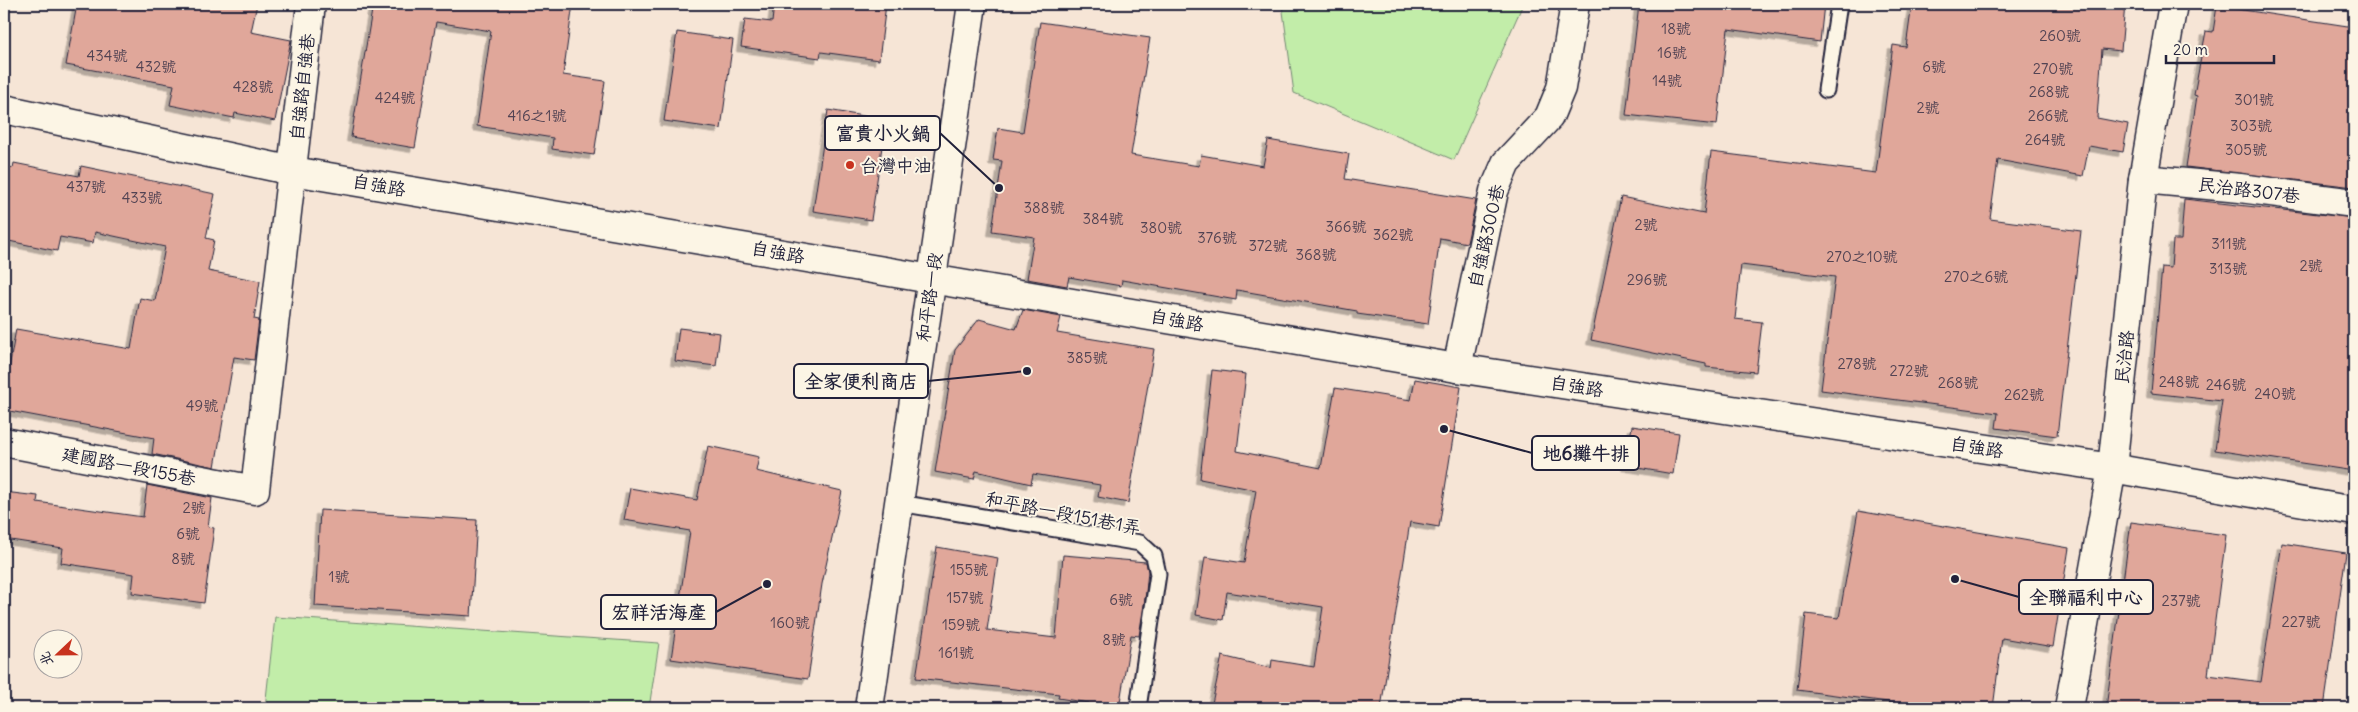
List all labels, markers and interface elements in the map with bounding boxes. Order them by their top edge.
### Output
house number: 18號 [1661,19,1691,38]
house number: 260號 [2039,26,2081,45]
street label: 自強路自強巷 [285,32,319,142]
scale bar [2166,32,2273,64]
text: 20 m [2173,40,2208,59]
house number: 16號 [1657,43,1687,62]
house number: 434號 [87,46,127,65]
house number: 432號 [136,57,176,76]
house number: 6號 [1922,57,1946,76]
house number: 270號 [2033,59,2073,78]
house number: 14號 [1652,71,1682,90]
house number: 428號 [233,77,273,96]
house number: 268號 [2029,82,2069,101]
house number: 424號 [375,88,415,107]
house number: 301號 [2234,90,2274,109]
house number: 2號 [1916,98,1940,117]
house number: 416之1號 [507,106,567,125]
house number: 266號 [2028,106,2068,125]
callout: 富貴小火鍋 [825,116,940,150]
house number: 303號 [2230,116,2272,135]
text: 富貴小火鍋 [835,121,931,145]
house number: 264號 [2025,130,2065,149]
house number: 305號 [2225,140,2267,159]
place label: 台灣中油 [860,154,932,177]
marker: 台灣中油 [844,159,856,171]
street label: 自強路 [350,169,408,201]
street label: 民治路307巷 [2197,172,2301,208]
house number: 437號 [66,177,106,196]
street label: 自強路300巷 [1463,182,1509,290]
house number: 433號 [122,188,162,207]
house number: 388號 [1024,198,1064,217]
house number: 384號 [1083,209,1123,228]
house number: 2號 [1634,215,1658,234]
house number: 366號 [1326,217,1366,236]
house number: 380號 [1140,218,1182,237]
house number: 362號 [1373,225,1413,244]
house number: 376號 [1197,228,1237,247]
house number: 311號 [2211,234,2247,253]
street label: 自強路 [749,236,807,268]
house number: 372號 [1248,236,1288,255]
house number: 368號 [1296,245,1336,264]
house number: 270之10號 [1826,247,1898,266]
street label: 和平路一段 [911,251,947,343]
house number: 2號 [2299,256,2323,275]
house number: 313號 [2209,259,2247,278]
house number: 270之6號 [1944,267,2008,286]
house number: 296號 [1627,270,1667,289]
street label: 自強路 [1148,304,1206,336]
street label: 民治路 [2110,329,2138,385]
house number: 385號 [1067,348,1107,367]
house number: 278號 [1837,354,1877,373]
house number: 272號 [1890,361,1928,380]
callout: 全家便利商店 [794,364,928,398]
text: 全家便利商店 [804,369,918,393]
street label: 自強路 [1549,370,1605,402]
house number: 248號 [2159,372,2199,391]
house number: 268號 [1938,373,1978,392]
house number: 246號 [2206,375,2246,394]
house number: 240號 [2254,384,2296,403]
house number: 262號 [2004,385,2044,404]
house number: 49號 [186,396,218,415]
street label: 自強路 [1949,431,2005,463]
callout: 地6攤牛排 [1532,436,1639,470]
text: 地6攤牛排 [1543,441,1629,465]
street label: 建國路一段155巷 [60,442,198,490]
street label: 和平路一段151巷1弄 [983,487,1143,539]
house number: 2號 [182,498,206,517]
house number: 6號 [176,524,200,543]
house number: 8號 [171,549,195,568]
house number: 155號 [950,560,988,579]
house number: 1號 [329,567,349,586]
callout: 全聯福利中心 [2019,580,2153,614]
text: 全聯福利中心 [2029,585,2143,609]
house number: 157號 [947,588,983,607]
house number: 6號 [1109,590,1133,609]
house number: 237號 [2161,591,2201,610]
callout: 宏祥活海產 [601,595,716,629]
text: 宏祥活海產 [611,600,707,624]
house number: 227號 [2282,612,2320,631]
house number: 160號 [770,613,810,632]
house number: 159號 [942,615,980,634]
north arrow [32,630,82,680]
house number: 8號 [1102,630,1126,649]
house number: 161號 [938,643,974,662]
text: 北 [35,649,57,669]

